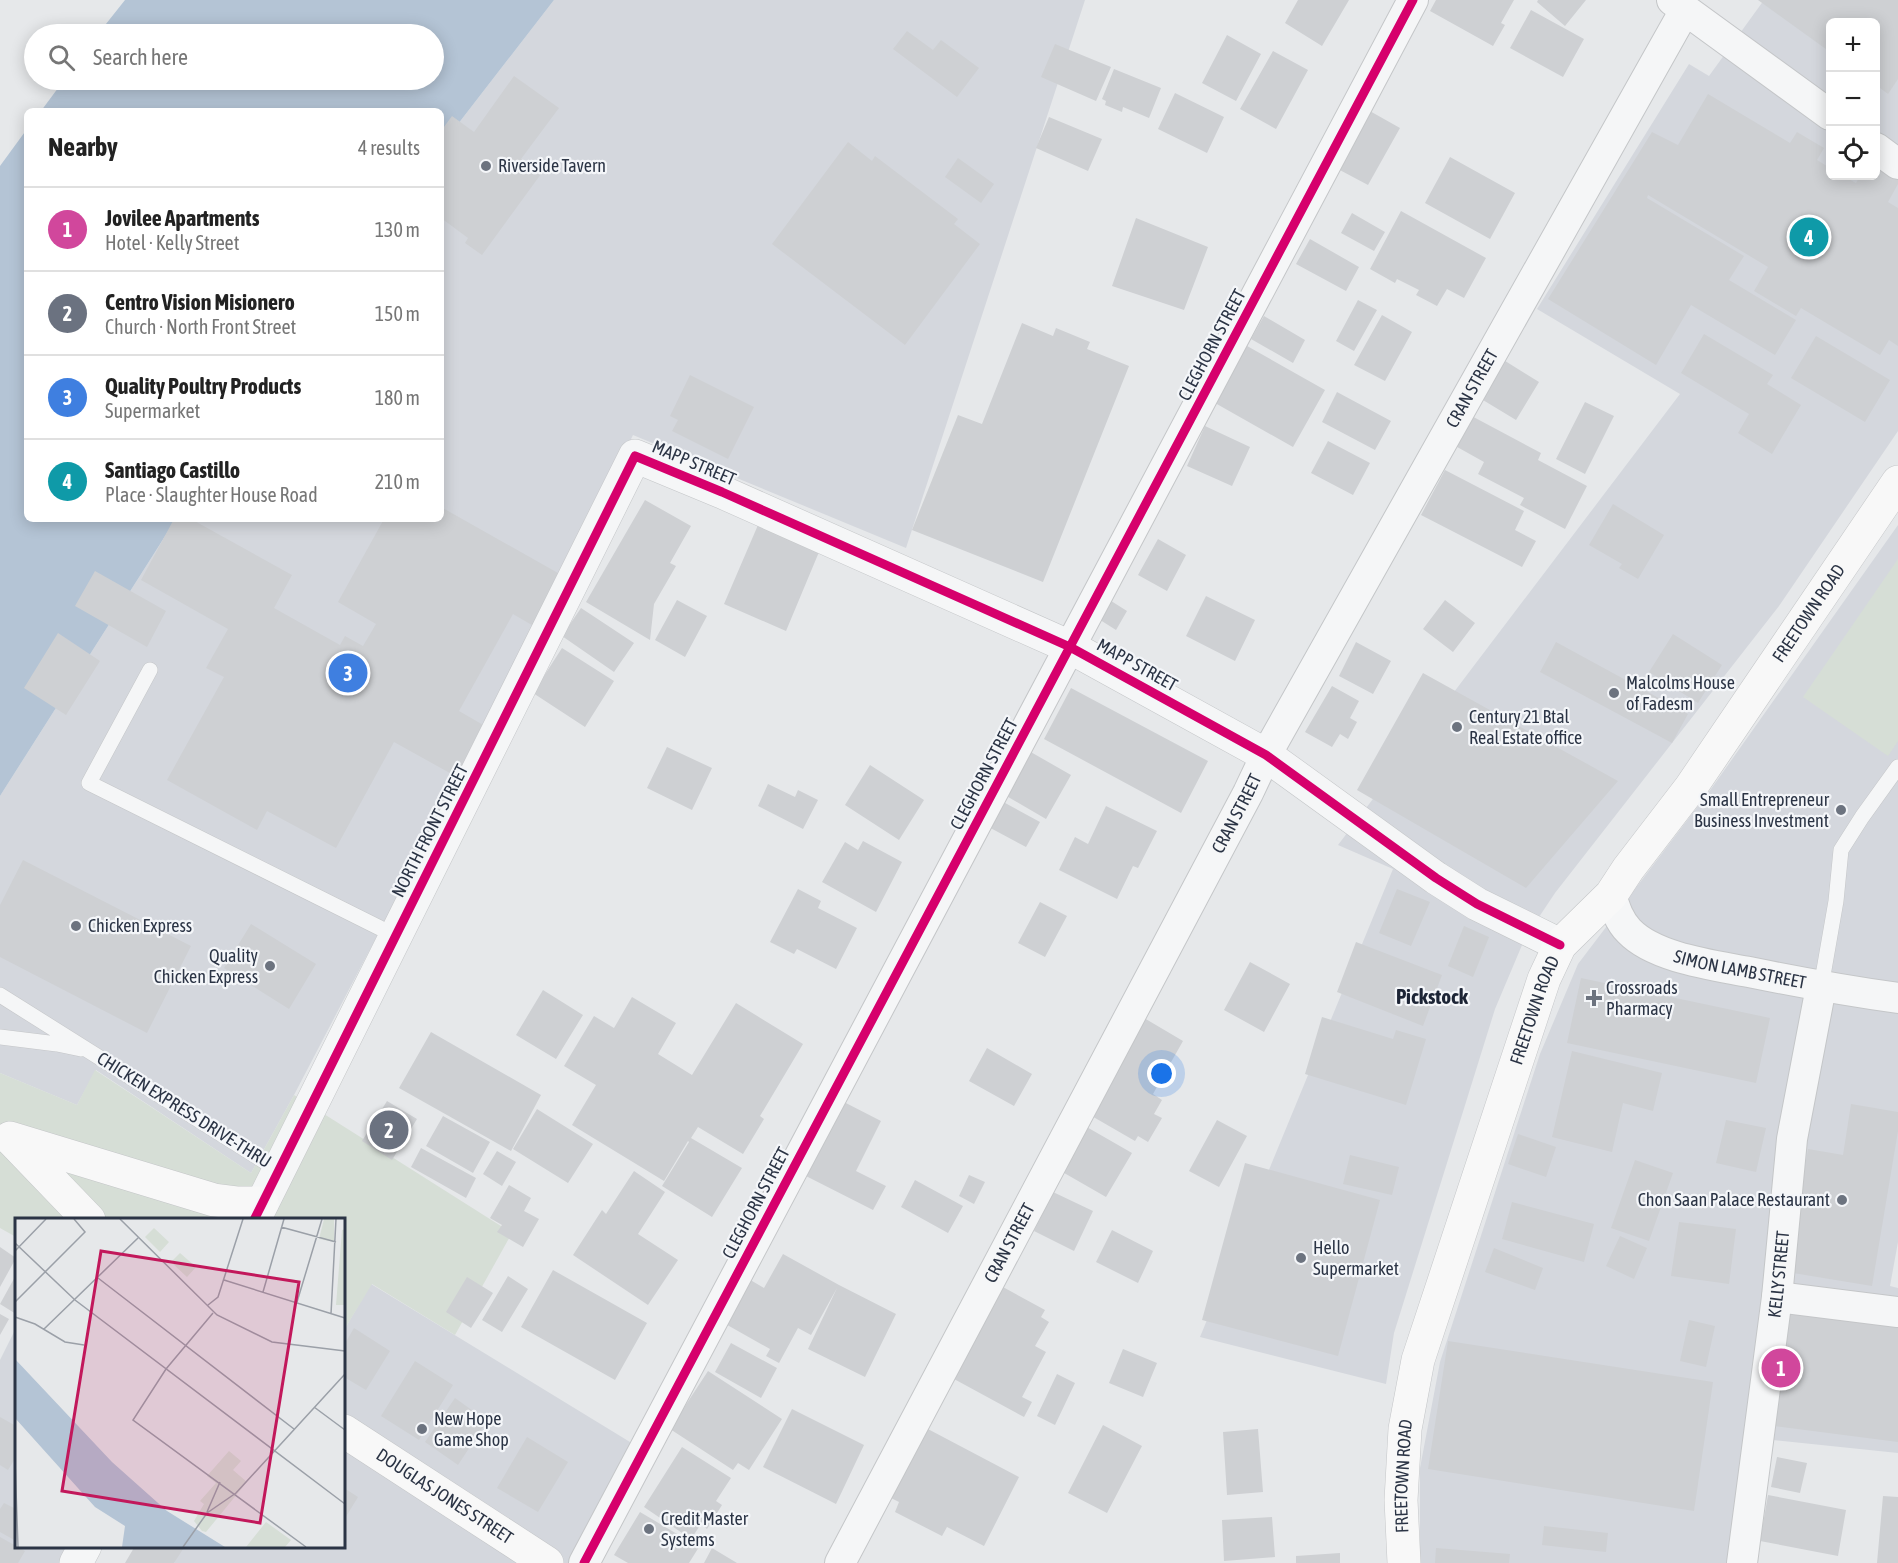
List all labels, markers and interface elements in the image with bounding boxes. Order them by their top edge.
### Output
map controls [1826,18,1880,180]
button: + [1826,18,1880,72]
search box [24,24,444,90]
icon: search [45,41,78,74]
text: Search here [93,44,188,70]
button: − [1826,72,1880,126]
button: locate [1826,126,1880,180]
text: Nearby [48,132,118,162]
text: 4 results [358,136,420,159]
place label: Riverside Tavern [498,155,606,176]
marker: Riverside Tavern [479,159,493,173]
text: Jovilee Apartments [105,205,259,231]
pin: 4 [1790,214,1828,260]
text: 1 [63,218,72,241]
text: 130 m [375,218,420,241]
text: Hotel · Kelly Street [105,231,239,254]
street label: CLEGHORN STREET [1173,285,1250,404]
text: Centro Vision Misionero [105,289,295,315]
text: 2 [63,302,72,325]
text: 150 m [375,302,420,325]
text: Church · North Front Street [105,315,296,338]
street label: CRAN STREET [1441,345,1502,431]
text: Quality Poultry Products [105,373,301,399]
text: 3 [63,386,72,409]
text: 180 m [375,386,420,409]
text: Supermarket [105,399,200,422]
street label: MAPP STREET [649,436,739,490]
text: Santiago Castillo [105,457,240,483]
text: 4 [63,470,72,493]
text: 210 m [375,470,420,493]
text: Place · Slaughter House Road [105,483,318,506]
street label: FREETOWN ROAD [1768,560,1849,666]
street label: MAPP STREET [1093,634,1181,695]
pin: 3 [328,650,368,696]
place label: Malcolms House of Fadesm [1626,672,1735,714]
marker: Malcolms House of Fadesm [1607,686,1621,700]
place label: Century 21 Btal Real Estate office [1469,706,1582,748]
street label: CLEGHORN STREET [945,714,1022,833]
marker: Century 21 Btal Real Estate office [1450,720,1464,734]
street label: NORTH FRONT STREET [387,761,472,901]
street label: CRAN STREET [1207,770,1266,857]
place label: Small Entrepreneur Business Investment [1694,789,1830,831]
marker: Small Entrepreneur Business Investment [1834,803,1848,817]
place label: Chicken Express [88,915,192,936]
marker: Chicken Express [69,919,83,933]
place label: Quality Chicken Express [154,945,258,987]
street label: SIMON LAMB STREET [1671,945,1808,993]
street label: FREETOWN ROAD [1505,952,1563,1067]
marker: Quality Chicken Express [263,959,277,973]
place label: Crossroads Pharmacy [1606,977,1678,1019]
district label: Pickstock [1396,984,1469,1008]
marker: Crossroads Pharmacy [1587,991,1601,1005]
street label: CHICKEN EXPRESS DRIVE-THRU [93,1047,275,1172]
your location [1147,1059,1176,1088]
pin: 2 [370,1108,408,1152]
street label: CLEGHORN STREET [717,1143,794,1262]
place label: Chon Saan Palace Restaurant [1638,1189,1830,1210]
marker: Chon Saan Palace Restaurant [1835,1193,1849,1207]
street label: CRAN STREET [979,1200,1039,1286]
inset map [15,1218,345,1548]
street label: KELLY STREET [1763,1230,1793,1319]
place label: Hello Supermarket [1313,1237,1399,1279]
marker: Hello Supermarket [1294,1251,1308,1265]
pin: 1 [1762,1346,1800,1390]
place label: New Hope Game Shop [434,1408,509,1450]
street label: FREETOWN ROAD [1390,1417,1417,1534]
marker: New Hope Game Shop [415,1422,429,1436]
street label: DOUGLAS JONES STREET [373,1444,517,1548]
place label: Credit Master Systems [661,1508,749,1550]
marker: Credit Master Systems [642,1522,656,1536]

